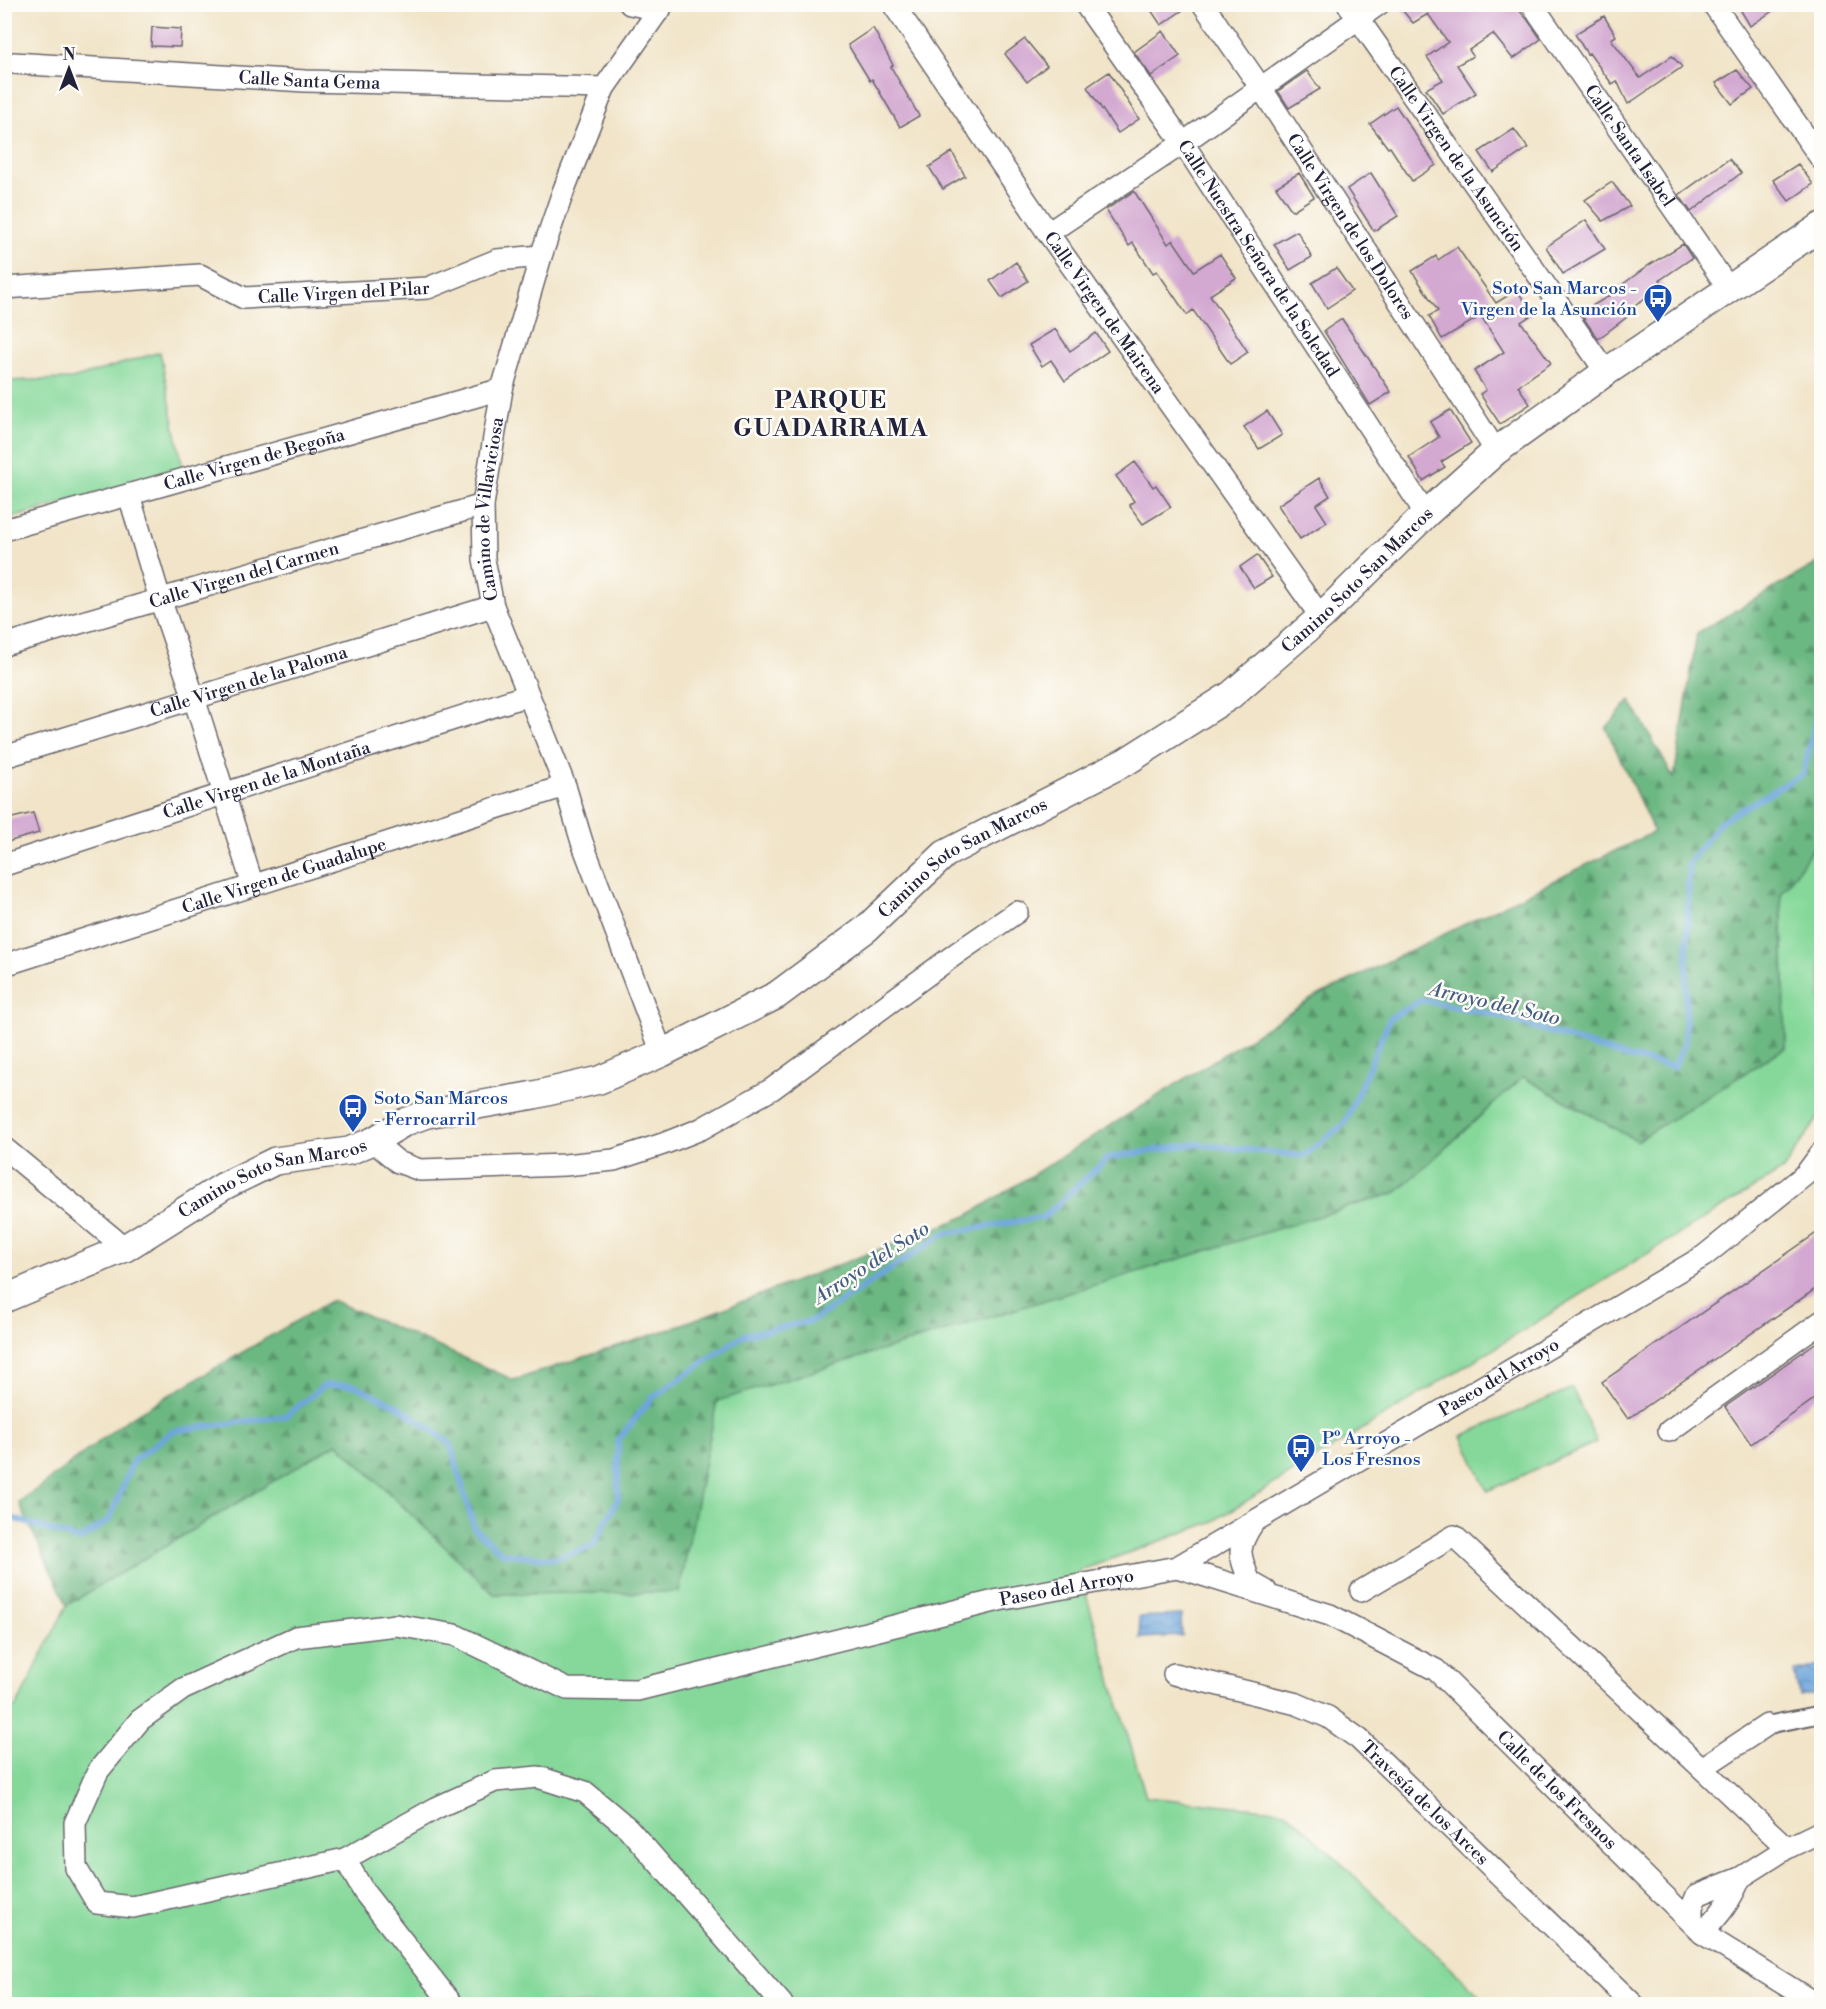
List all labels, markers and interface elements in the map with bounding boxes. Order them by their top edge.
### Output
north arrow [39,39,99,99]
text: N [63,45,76,65]
street label: Calle Virgen de la Asunción [1383,62,1529,257]
street label: Calle Santa Gema [238,66,382,95]
street label: Calle Santa Isabel [1579,80,1680,212]
street label: Calle Virgen de los Dolores [1281,129,1419,324]
street label: Calle Nuestra Señora de la Soledad [1172,136,1345,382]
street label: Calle Virgen de Mairena [1039,227,1170,399]
street label: Calle Virgen del Pilar [257,277,430,309]
place label: Soto San Marcos - Virgen de la Asunción [1460,277,1637,321]
bus stop icon: Soto San Marcos - Virgen de la Asunción [1642,282,1674,324]
district label: PARQUE GUADARRAMA [733,386,929,444]
street label: Camino de Villaviciosa [471,415,509,603]
street label: Calle Virgen de Begoña [161,423,348,496]
street label: Camino Soto San Marcos [1277,502,1438,658]
street label: Calle Virgen del Carmen [146,537,342,614]
street label: Calle Virgen de la Paloma [147,640,351,723]
street label: Calle Virgen de la Montaña [160,736,374,825]
street label: Camino Soto San Marcos [873,793,1051,924]
street label: Calle Virgen de Guadalupe [179,833,389,919]
water label: Arroyo del Soto [1425,977,1562,1032]
place label: Soto San Marcos - Ferrocarril [374,1087,508,1131]
bus stop icon: Soto San Marcos - Ferrocarril [337,1092,369,1134]
street label: Camino Soto San Marcos [174,1134,371,1224]
water label: Arroyo del Soto [807,1216,934,1311]
street label: Paseo del Arroyo [1435,1333,1564,1422]
place label: Pº Arroyo - Los Fresnos [1322,1427,1421,1471]
bus stop icon: Pº Arroyo - Los Fresnos [1285,1432,1317,1474]
street label: Paseo del Arroyo [998,1564,1136,1612]
street label: Calle de los Fresnos [1492,1726,1622,1855]
street label: Travesía de los Arces [1356,1736,1493,1870]

